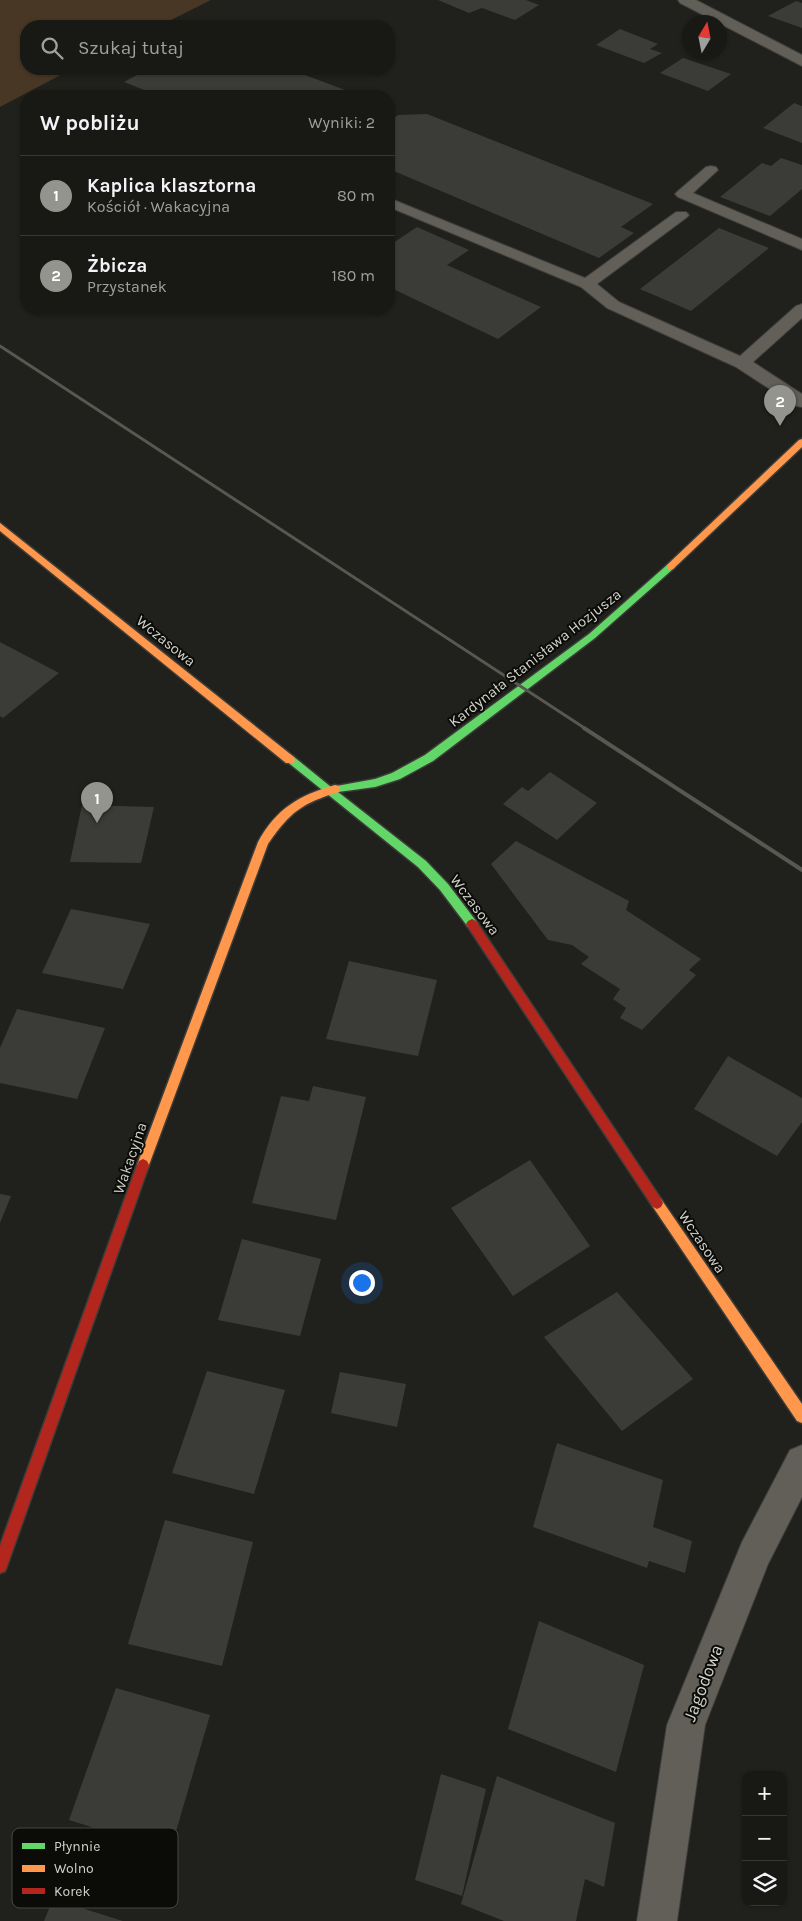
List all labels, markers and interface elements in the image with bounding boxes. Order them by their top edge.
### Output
north arrow [682,15,727,60]
search box [20,20,395,75]
icon: search [38,34,66,62]
text: Szukaj tutaj [78,37,184,59]
text: W pobliżu [40,111,140,135]
text: Wyniki: 2 [308,113,375,132]
text: Kaplica klasztorna [87,175,256,197]
text: 1 [53,186,59,205]
text: 80 m [337,186,375,205]
text: Kościół · Wakacyjna [87,197,230,216]
text: Żbicza [87,255,147,277]
text: 2 [51,266,61,285]
text: 180 m [332,266,375,285]
text: Przystanek [87,277,167,296]
pin: 2 [764,385,796,426]
street label: Kardynała Stanisława Hozjusza [445,585,625,731]
street label: Wczasowa [133,612,199,670]
pin: 1 [81,782,113,823]
street label: Wczasowa [446,871,504,939]
street label: Wakacyjna [109,1120,151,1196]
street label: Wczasowa [675,1207,729,1277]
your location [349,1270,375,1296]
street label: Jagodowa [678,1641,728,1725]
map controls [742,1771,787,1906]
button: + [742,1771,787,1816]
button: − [742,1816,787,1861]
legend [12,1828,178,1908]
text: Płynnie [54,1838,100,1855]
text: Wolno [54,1860,94,1877]
button: layers [742,1861,787,1906]
text: Korek [54,1883,90,1900]

